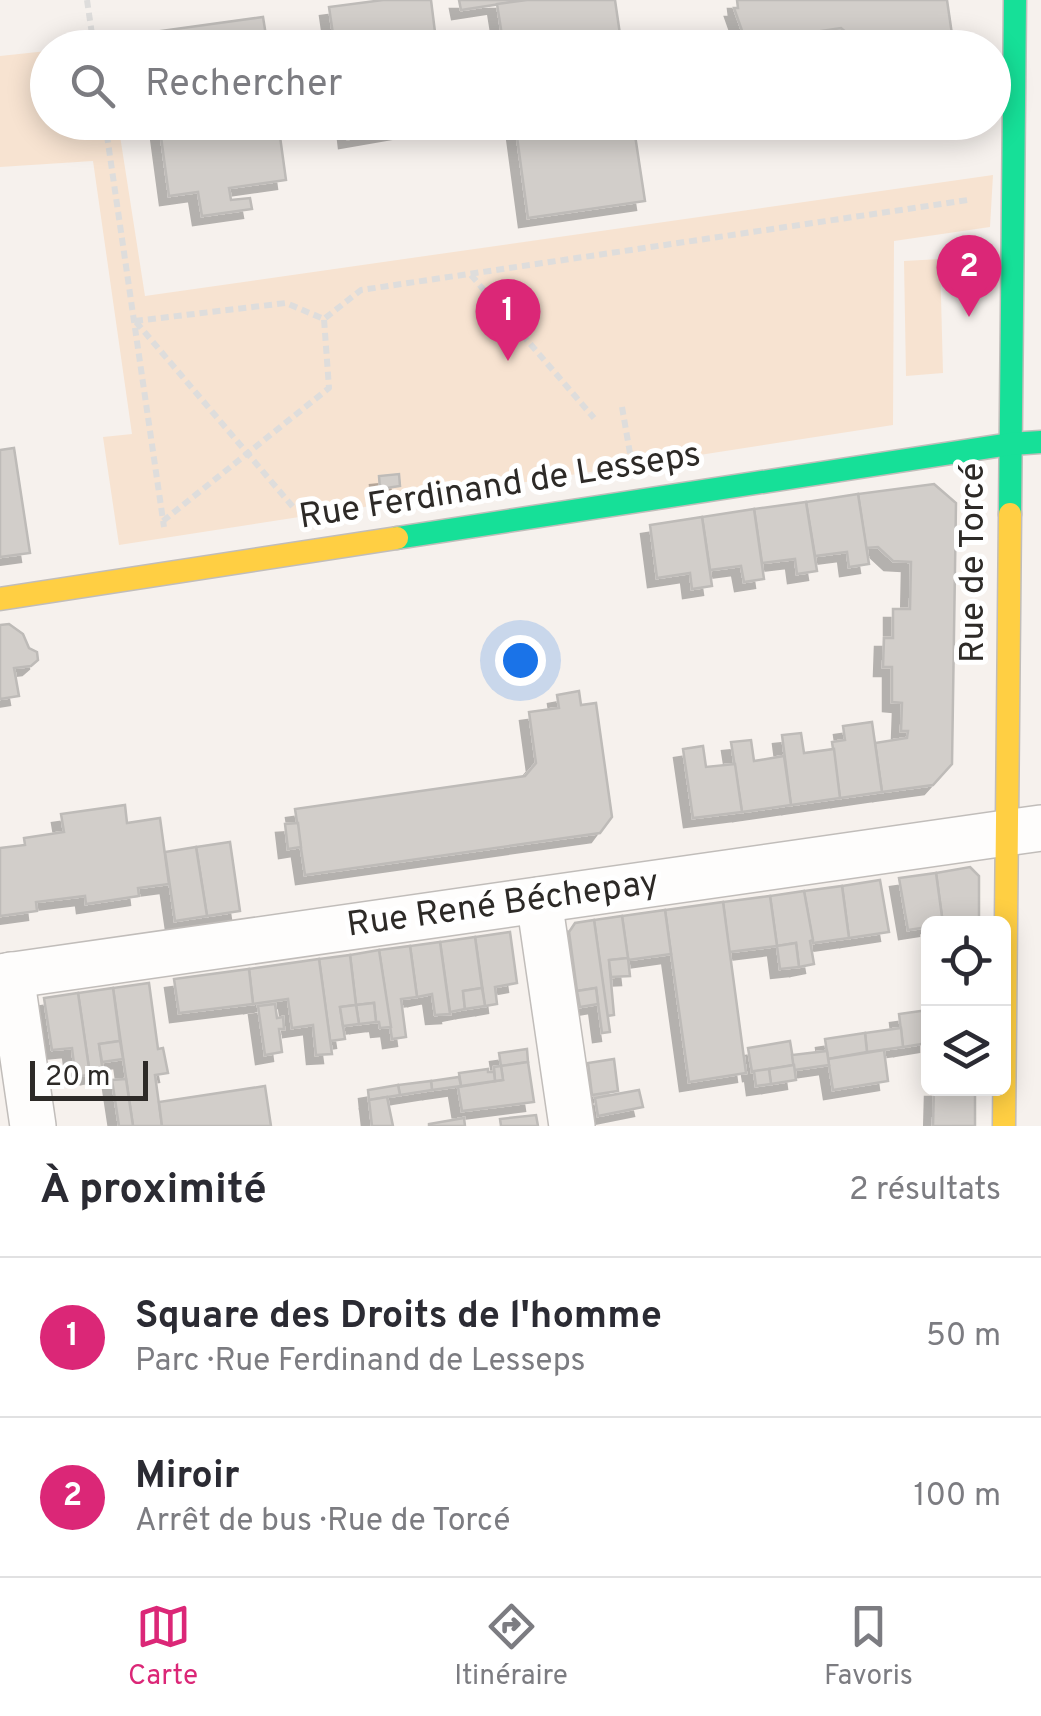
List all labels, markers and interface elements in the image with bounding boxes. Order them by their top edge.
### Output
search box [30,30,1011,140]
icon: search [65,58,120,113]
text: Rechercher [145,61,343,110]
pin: 2 [936,234,1002,317]
pin: 1 [476,278,540,361]
street label: Rue Ferdinand de Lesseps [296,434,704,540]
street label: Rue de Torcé [952,463,996,663]
your location [495,635,546,686]
street label: Rue René Béchepay [344,861,662,949]
map controls [921,916,1011,1096]
button: locate [921,916,1011,1006]
button: layers [921,1006,1011,1096]
scale bar [30,1056,148,1100]
text: 20 m [45,1060,110,1096]
text: À proximité [40,1165,267,1218]
text: 2 résultats [849,1171,1001,1211]
text: Square des Droits de l'homme [135,1293,662,1342]
text: 1 [66,1317,79,1357]
text: 50 m [926,1317,1001,1357]
text: Parc · Rue Ferdinand de Lesseps [135,1342,586,1382]
text: Miroir [135,1453,239,1502]
text: 2 [63,1477,82,1517]
text: 100 m [914,1477,1001,1517]
text: Arrêt de bus · Rue de Torcé [135,1502,511,1542]
tab: Carte [128,1599,198,1695]
tab: Itinéraire [454,1599,568,1695]
tab: Favoris [824,1599,913,1695]

